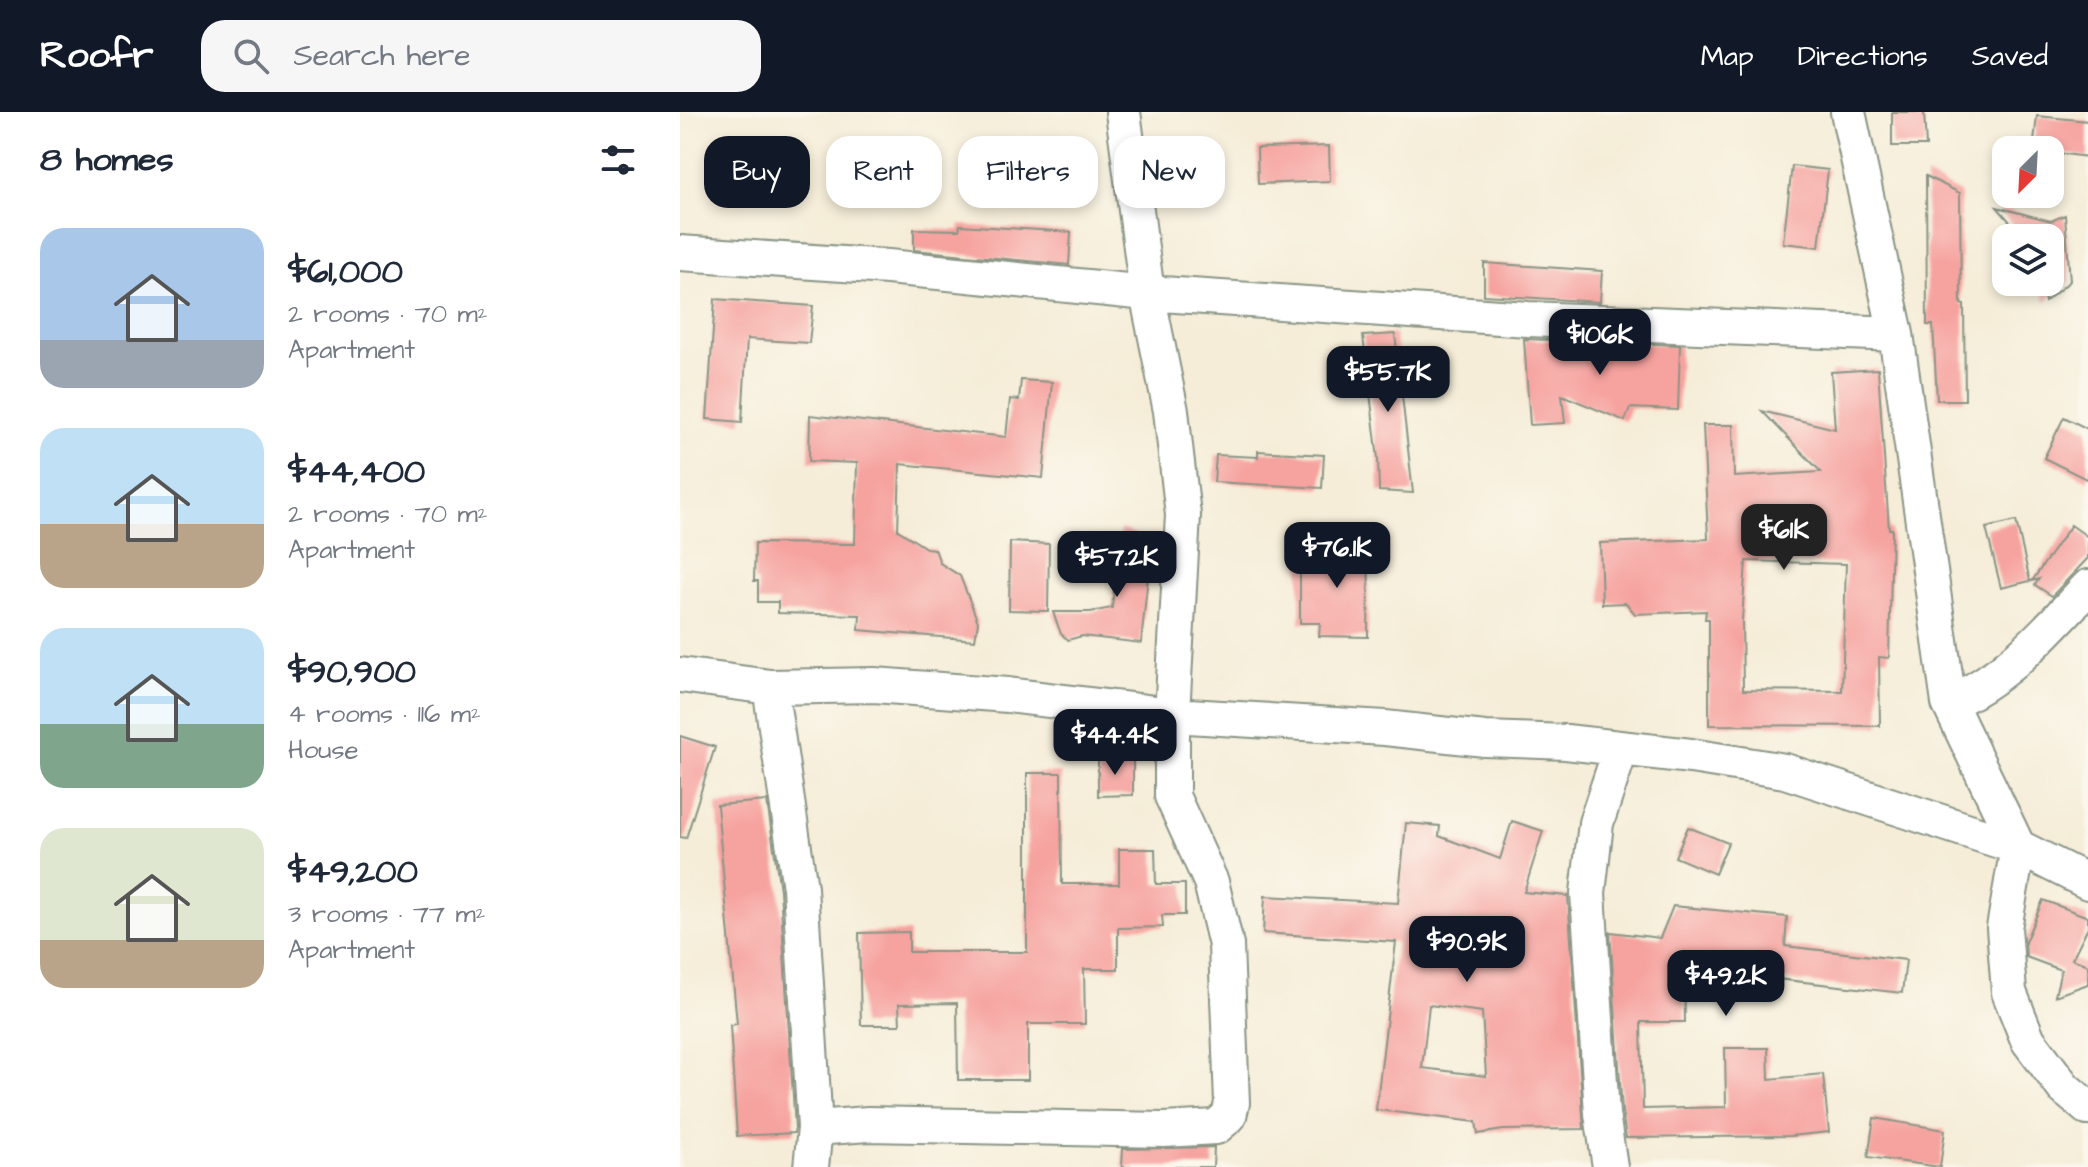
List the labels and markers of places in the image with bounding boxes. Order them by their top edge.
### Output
pin: $106K [1544,309,1656,377]
pin: $55.7K [1323,346,1453,414]
pin: $61K [1737,504,1831,572]
pin: $76.1K [1272,522,1402,590]
pin: $57.2K [1052,531,1182,599]
pin: $44.4K [1050,709,1180,777]
pin: $90.9K [1402,916,1532,984]
pin: $49.2K [1661,950,1791,1018]

